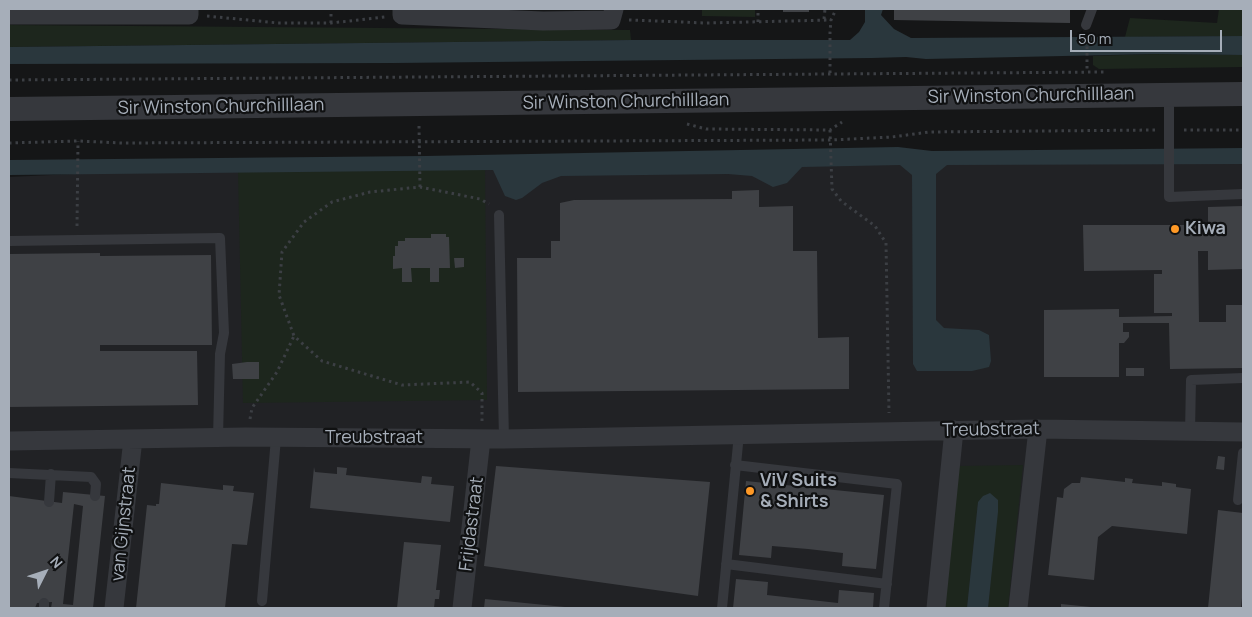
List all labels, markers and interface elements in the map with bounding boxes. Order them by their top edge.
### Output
scale bar [1072,20,1224,52]
text: 50 m [1078,28,1112,49]
street label: Sir Winston Churchilllaan [927,83,1135,109]
street label: Sir Winston Churchilllaan [522,89,730,115]
street label: Sir Winston Churchilllaan [117,94,325,120]
place label: Kiwa [1185,218,1226,240]
marker: Kiwa [1169,223,1181,235]
street label: Treubstraat [942,418,1040,442]
street label: Treubstraat [325,427,423,449]
street label: van Gijnstraat [107,466,141,582]
place label: ViV Suits & Shirts [760,470,837,512]
street label: Frijdastraat [455,476,489,572]
marker: ViV Suits & Shirts [744,485,756,497]
north arrow [20,547,70,597]
text: N [46,552,67,572]

